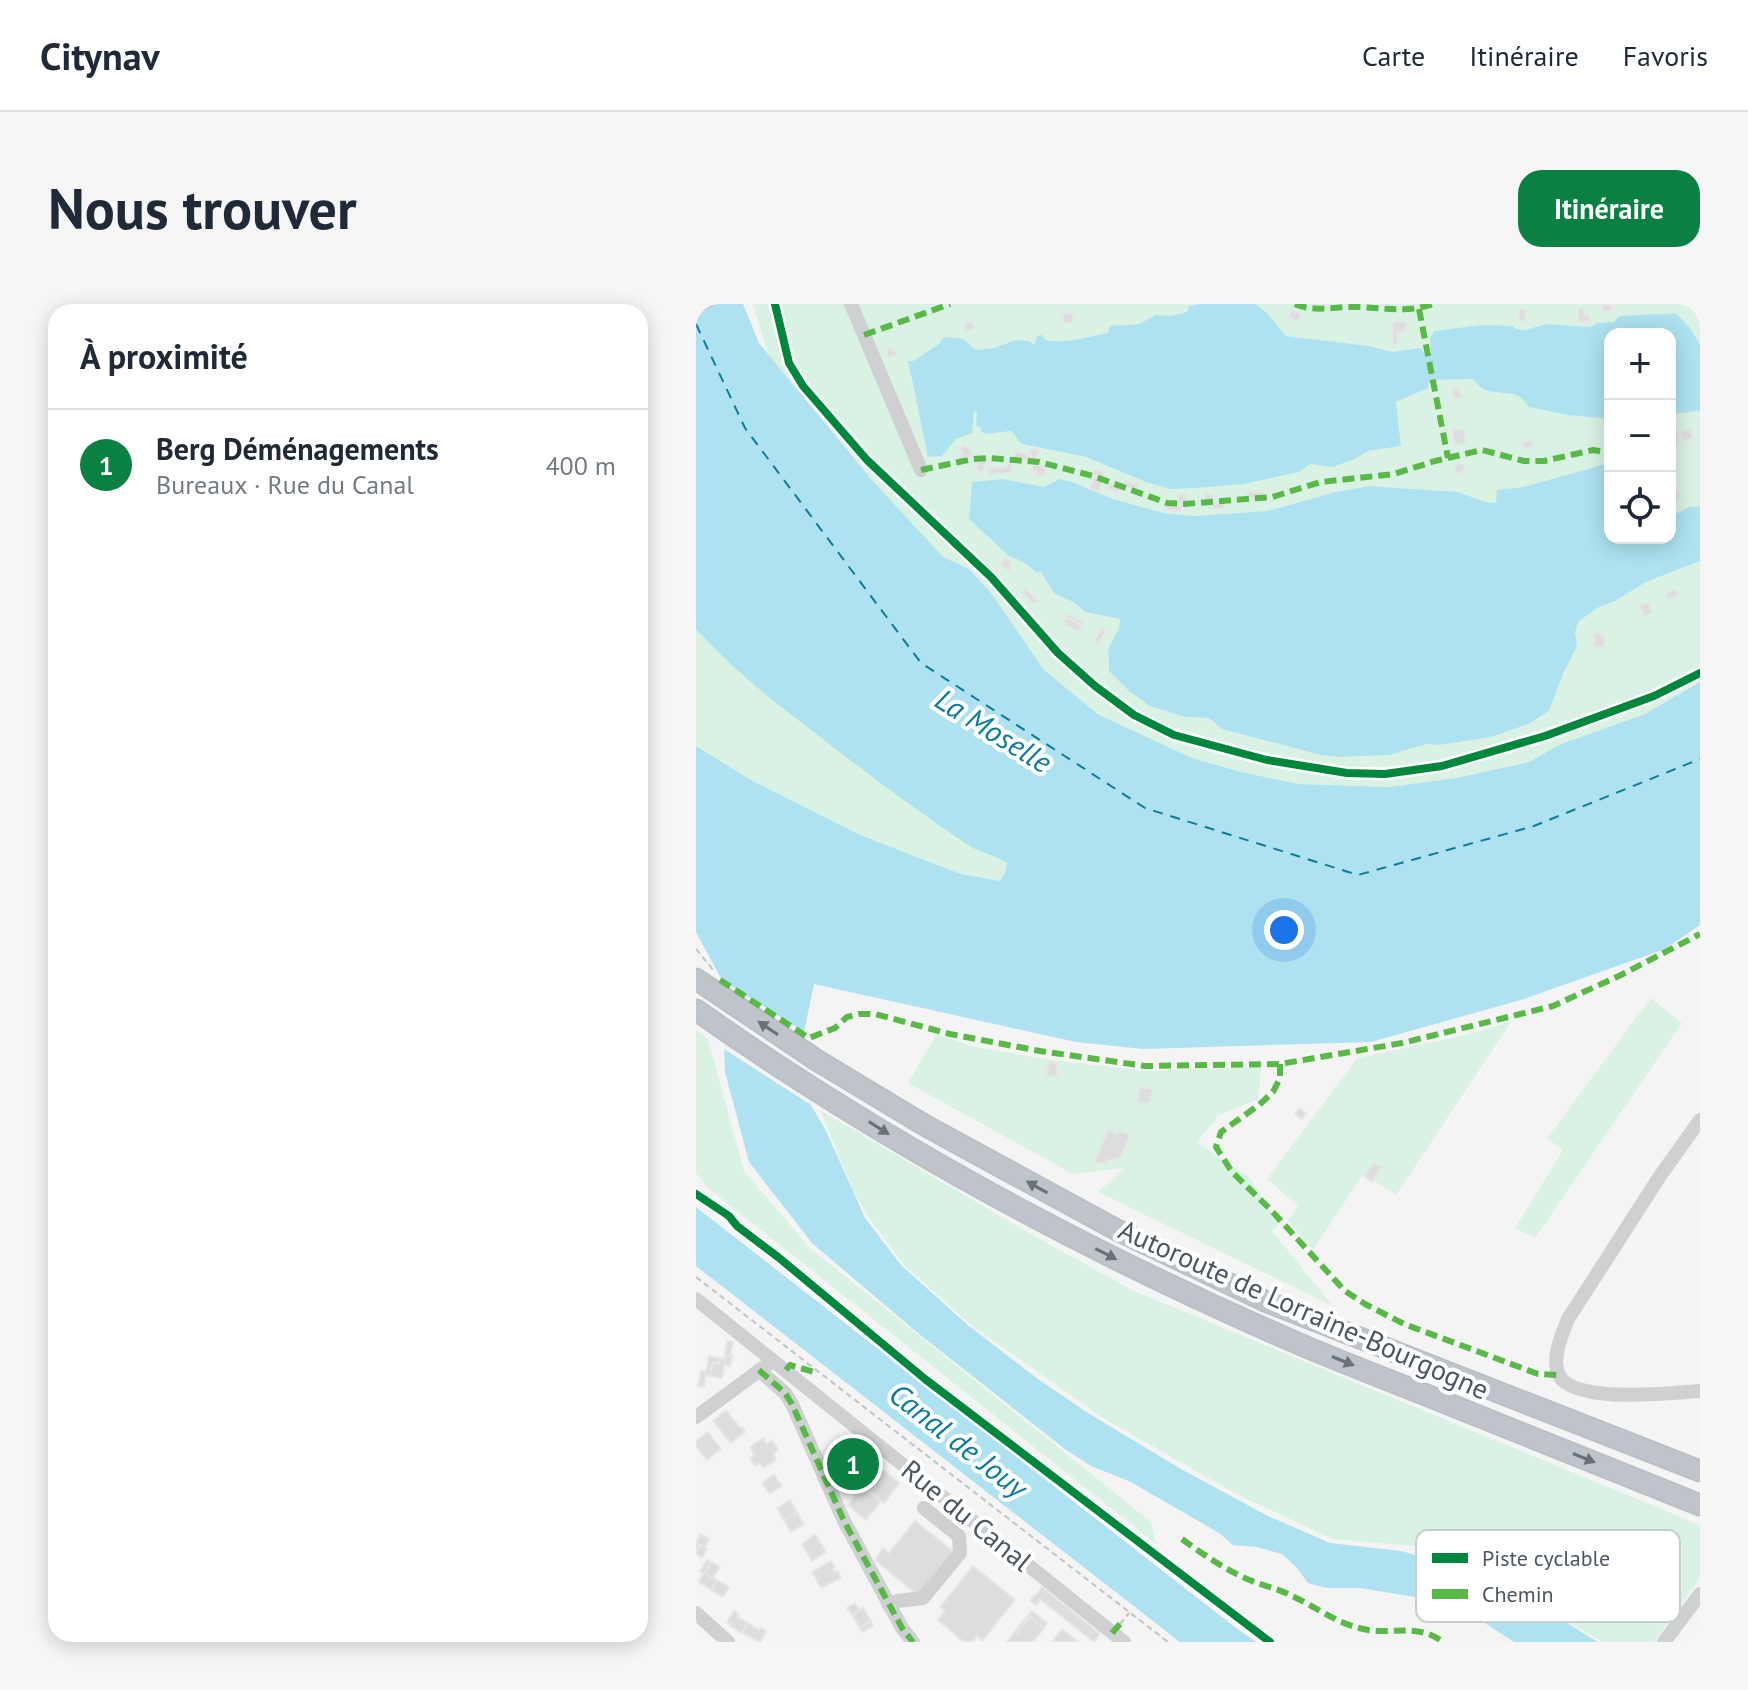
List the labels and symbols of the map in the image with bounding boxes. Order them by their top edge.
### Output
water label: La Moselle [929,679,1059,781]
your location [1264,910,1304,950]
one-way arrow [758,1021,779,1036]
one-way arrow [868,1121,889,1136]
one-way arrow [1026,1180,1048,1194]
street label: Autoroute de Lorraine-Bourgogne [1113,1210,1495,1408]
one-way arrow [1095,1247,1118,1260]
one-way arrow [1331,1355,1355,1368]
water label: Canal de Jouy [882,1374,1038,1507]
pin: 1 [827,1434,879,1494]
street label: Rue du Canal [894,1451,1040,1579]
one-way arrow [1572,1452,1596,1465]
legend [1416,1530,1680,1622]
text: Piste cyclable [1482,1544,1610,1572]
text: Chemin [1482,1580,1554,1608]

